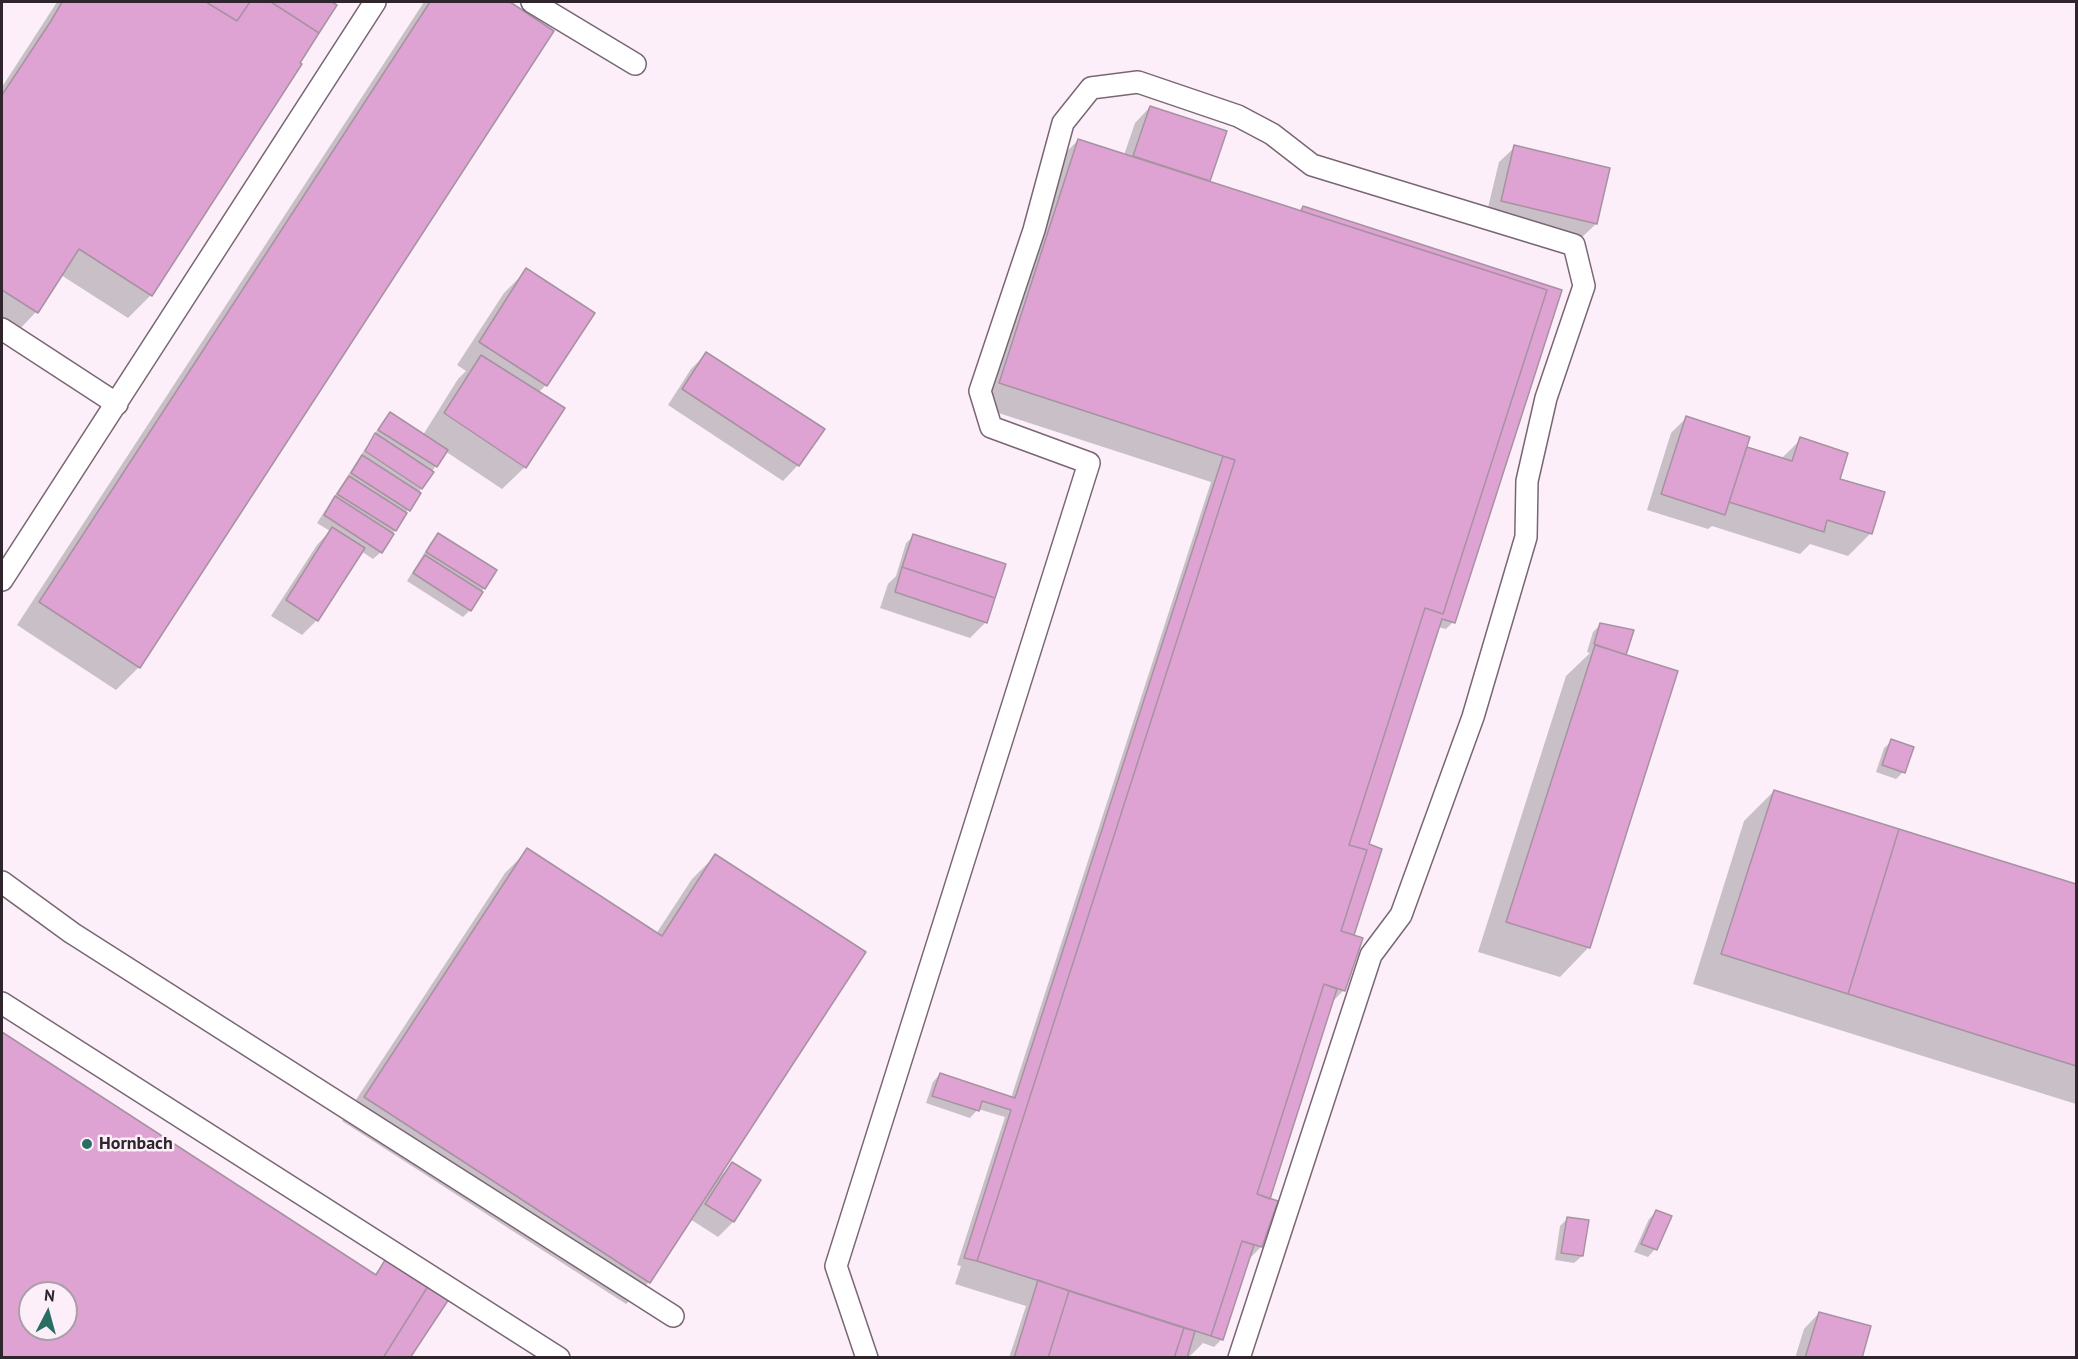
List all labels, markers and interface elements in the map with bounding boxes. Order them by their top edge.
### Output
place label: Hornbach [99,1133,173,1155]
marker: Hornbach [80,1137,94,1151]
north arrow [18,1281,78,1341]
text: N [43,1285,56,1306]

